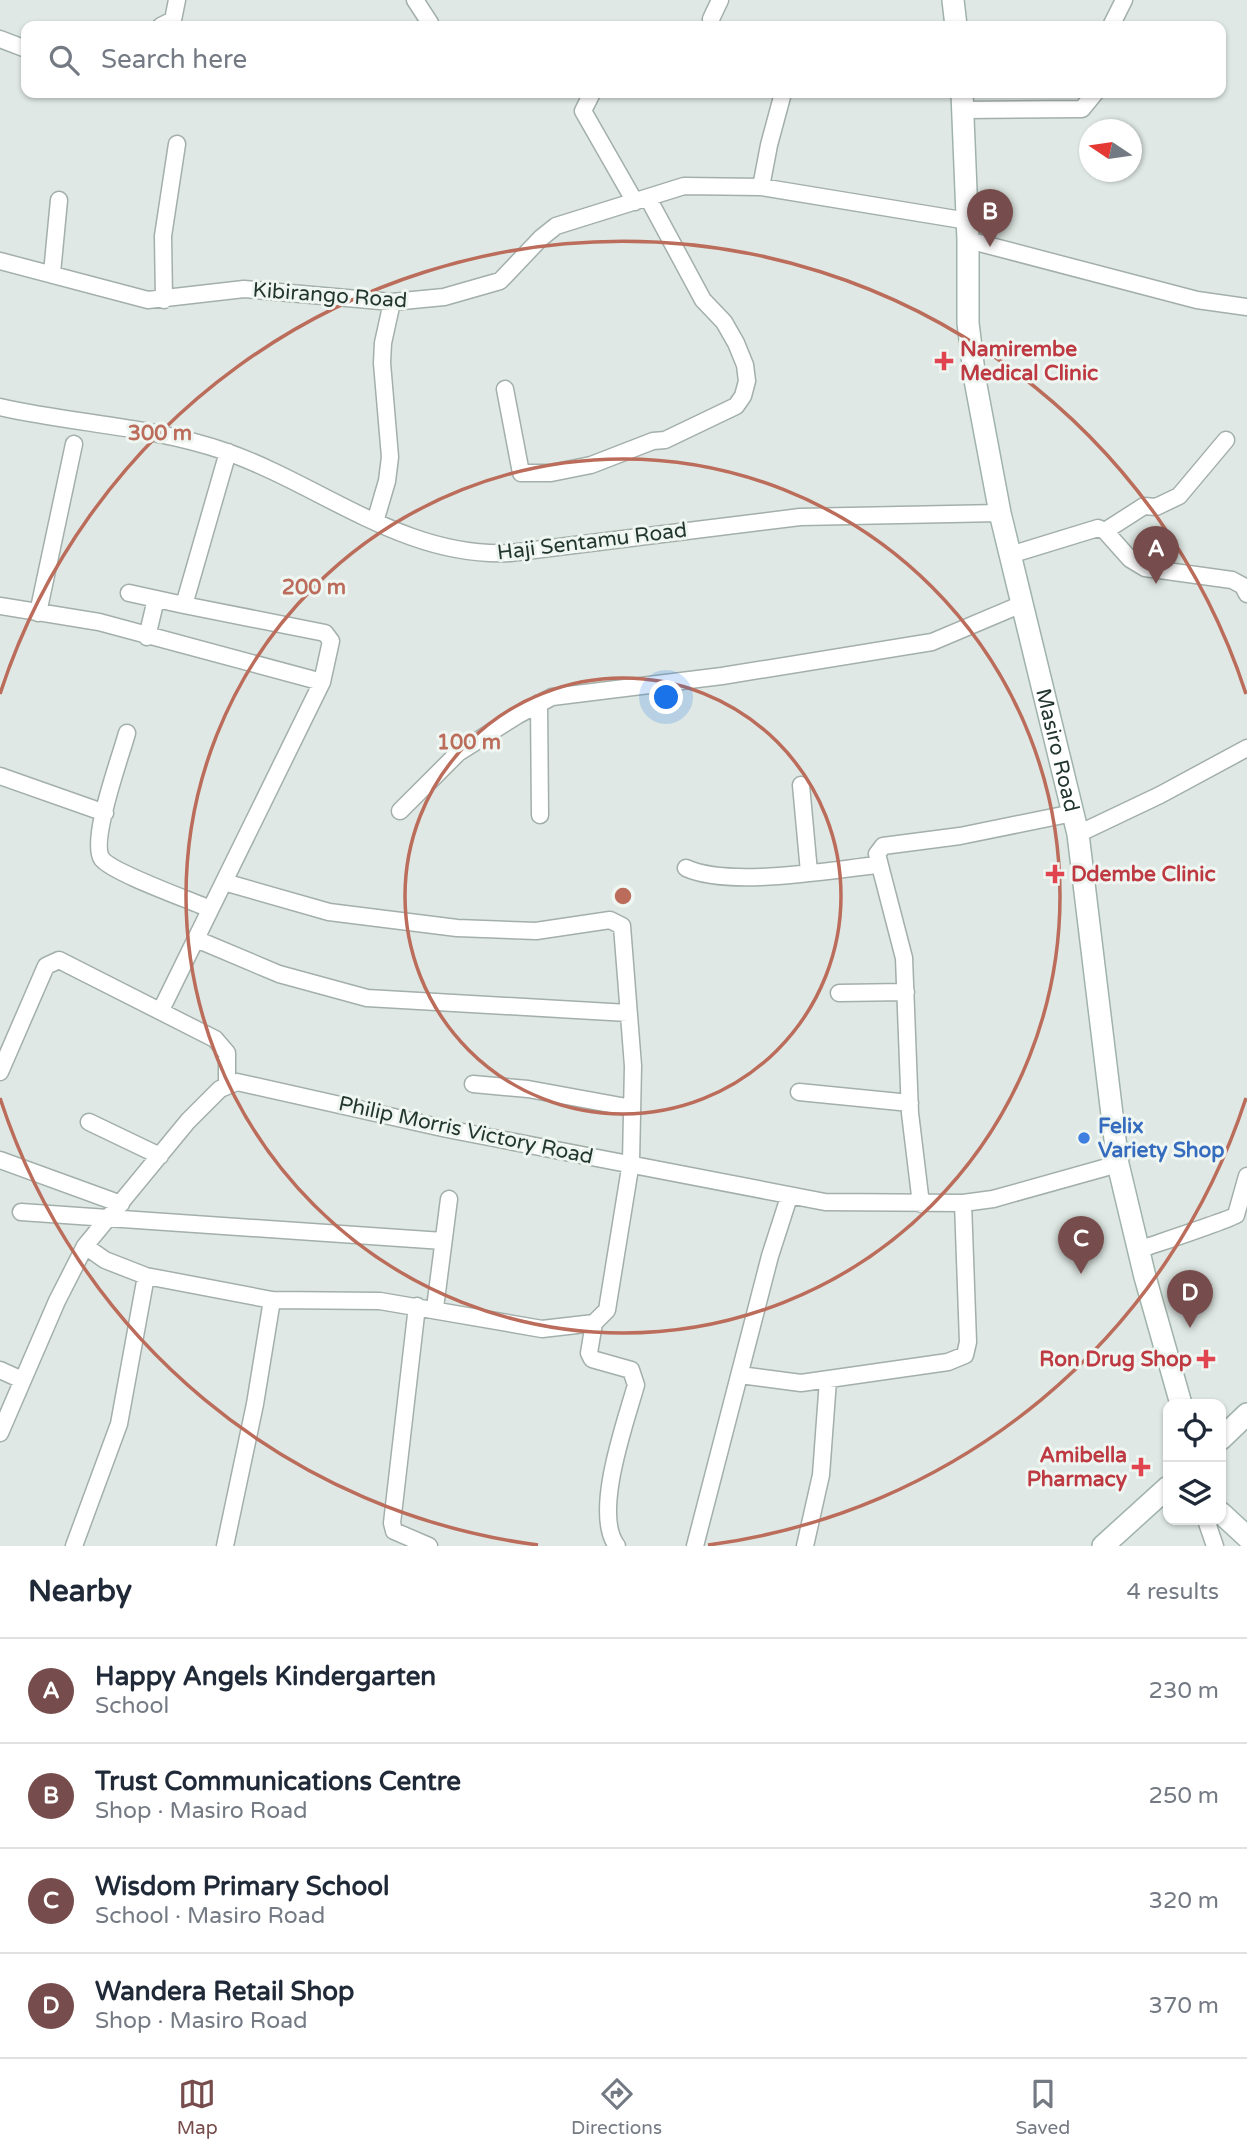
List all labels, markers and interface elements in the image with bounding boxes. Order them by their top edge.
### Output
search box [21,21,1226,98]
icon: search [45,41,83,79]
text: Search here [101,44,247,75]
north arrow [1079,119,1142,182]
pin: B [967,189,1013,247]
street label: Kibirango Road [252,278,408,313]
place label: Namirembe Medical Clinic [960,337,1098,386]
marker: Namirembe Medical Clinic [934,351,954,371]
text: 300 m [128,421,192,446]
street label: Haji Sentamu Road [496,517,688,566]
pin: A [1133,526,1179,584]
text: 200 m [282,575,346,600]
your location [649,680,683,714]
street label: Masiro Road [1030,686,1084,815]
text: 100 m [437,730,501,755]
place label: Ddembe Clinic [1071,862,1216,887]
marker: Ddembe Clinic [1045,864,1065,884]
centre of rings [611,884,635,908]
street label: Philip Morris Victory Road [336,1091,596,1170]
place label: Felix Variety Shop [1098,1114,1225,1163]
marker: Felix Variety Shop [1076,1130,1092,1146]
pin: C [1058,1216,1104,1274]
pin: D [1167,1270,1213,1328]
place label: Ron Drug Shop [1039,1347,1192,1372]
marker: Ron Drug Shop [1198,1351,1214,1367]
map controls [1163,1399,1226,1525]
button: locate [1163,1399,1226,1462]
place label: Amibella Pharmacy [1027,1443,1128,1492]
marker: Amibella Pharmacy [1133,1459,1149,1475]
button: layers [1163,1462,1226,1525]
text: Nearby [28,1573,132,1610]
text: 4 results [1126,1578,1219,1606]
text: Happy Angels Kindergarten [95,1661,436,1692]
text: A [42,1677,60,1705]
text: 230 m [1149,1677,1219,1705]
text: School [95,1692,169,1720]
text: Trust Communications Centre [95,1766,461,1797]
text: B [43,1782,59,1810]
text: 250 m [1149,1782,1219,1810]
text: Shop · Masiro Road [95,1797,308,1825]
text: Wisdom Primary School [95,1871,389,1902]
text: C [43,1887,59,1915]
text: 320 m [1149,1887,1219,1915]
text: School · Masiro Road [95,1902,325,1930]
text: Wandera Retail Shop [95,1976,354,2007]
text: D [42,1992,60,2020]
text: 370 m [1149,1992,1219,2020]
text: Shop · Masiro Road [95,2007,308,2035]
tab: Map [177,2075,218,2139]
tab: Directions [571,2075,662,2139]
tab: Saved [1015,2075,1070,2139]

